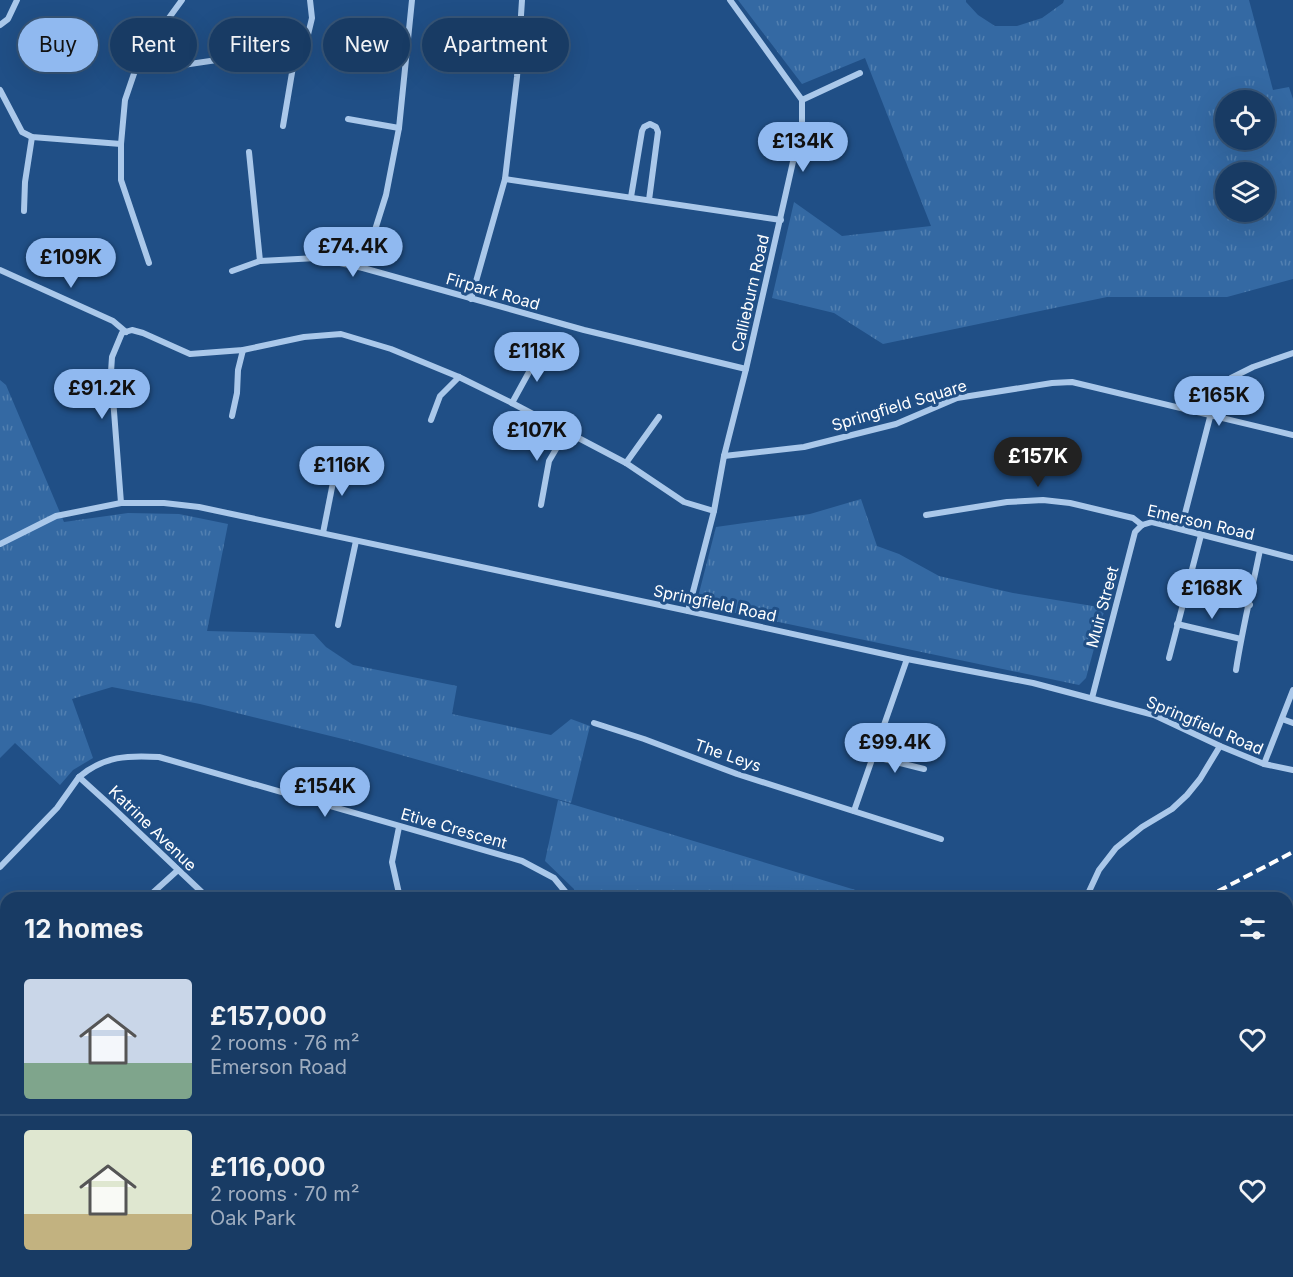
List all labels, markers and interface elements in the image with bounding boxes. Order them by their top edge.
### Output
chip: Buy [18,18,98,72]
chip: Rent [110,18,197,72]
chip: Filters [209,18,311,72]
chip: New [323,18,410,72]
chip: Apartment [422,18,569,72]
map controls [1215,90,1275,222]
button: locate [1215,90,1275,150]
pin: £134K [761,122,845,173]
text: £134K [772,129,834,153]
button: layers [1215,162,1275,222]
pin: £74.4K [304,227,402,278]
street label: Callieburn Road [727,232,773,354]
text: £74.4K [318,234,388,258]
pin: £109K [29,238,113,289]
text: £109K [40,245,102,269]
street label: Firpark Road [444,268,542,314]
pin: £118K [495,332,579,383]
text: £118K [508,339,566,363]
pin: £91.2K [53,369,151,420]
street label: Springfield Square [829,375,969,435]
text: £91.2K [68,376,136,400]
pin: £165K [1177,376,1261,427]
text: £165K [1188,383,1250,407]
pin: £107K [495,411,579,462]
text: £107K [507,418,567,442]
pin: £157K [996,437,1080,488]
text: £157K [1008,444,1068,468]
pin: £116K [300,446,384,497]
text: £116K [313,453,371,477]
street label: Emerson Road [1145,500,1257,544]
street label: Muir Street [1082,564,1122,650]
pin: £168K [1170,569,1254,620]
text: £168K [1181,576,1243,600]
street label: Springfield Road [652,580,778,626]
street label: Springfield Road [1143,691,1267,759]
pin: £99.4K [846,723,944,774]
text: £99.4K [859,730,931,754]
street label: The Leys [692,734,764,776]
pin: £154K [283,767,367,818]
text: £154K [294,774,356,798]
street label: Katrine Avenue [105,781,201,875]
street label: Etive Crescent [399,803,509,853]
icon: filters [1236,912,1269,945]
text: 12 homes [24,913,144,944]
text: £157,000 [210,1000,327,1031]
icon: home [72,1003,144,1075]
icon: heart [1236,1023,1269,1056]
text: 2 rooms · 76 m² [210,1031,359,1055]
text: Emerson Road [210,1055,347,1079]
text: £116,000 [210,1151,326,1182]
icon: home [72,1154,144,1226]
icon: heart [1236,1174,1269,1207]
text: 2 rooms · 70 m² [210,1182,360,1206]
text: Oak Park [210,1206,296,1230]

